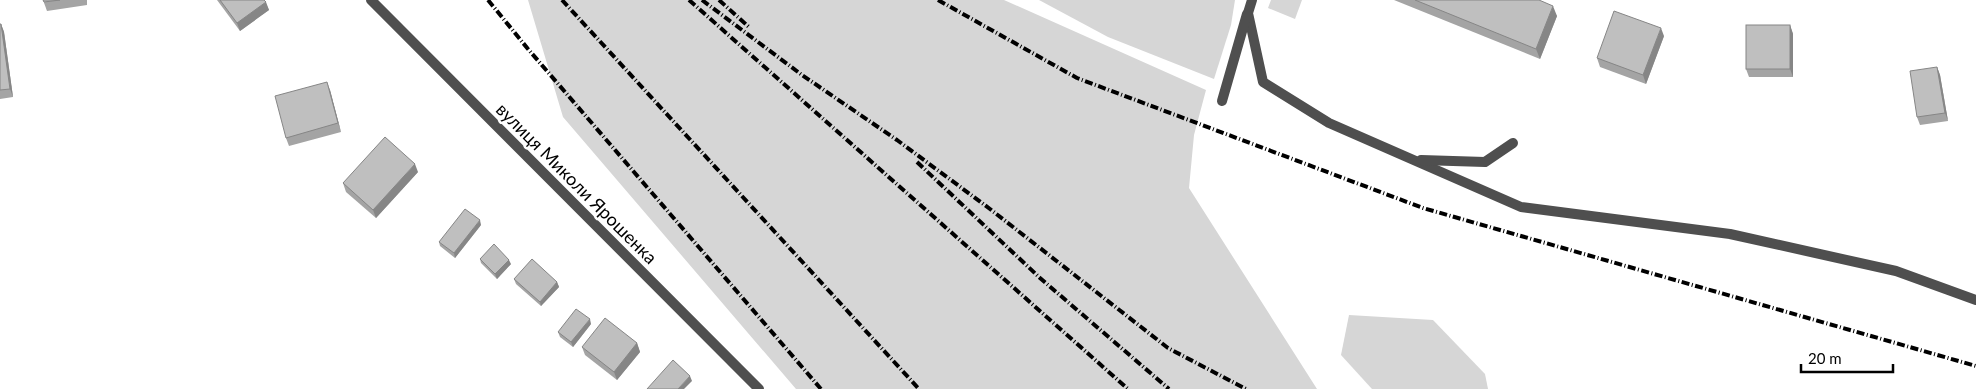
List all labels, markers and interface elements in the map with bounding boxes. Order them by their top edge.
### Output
street label: вулиця Миколи Ярошенка [492,98,662,268]
scale bar [1801,342,1894,374]
text: 20 m [1808,349,1842,367]

